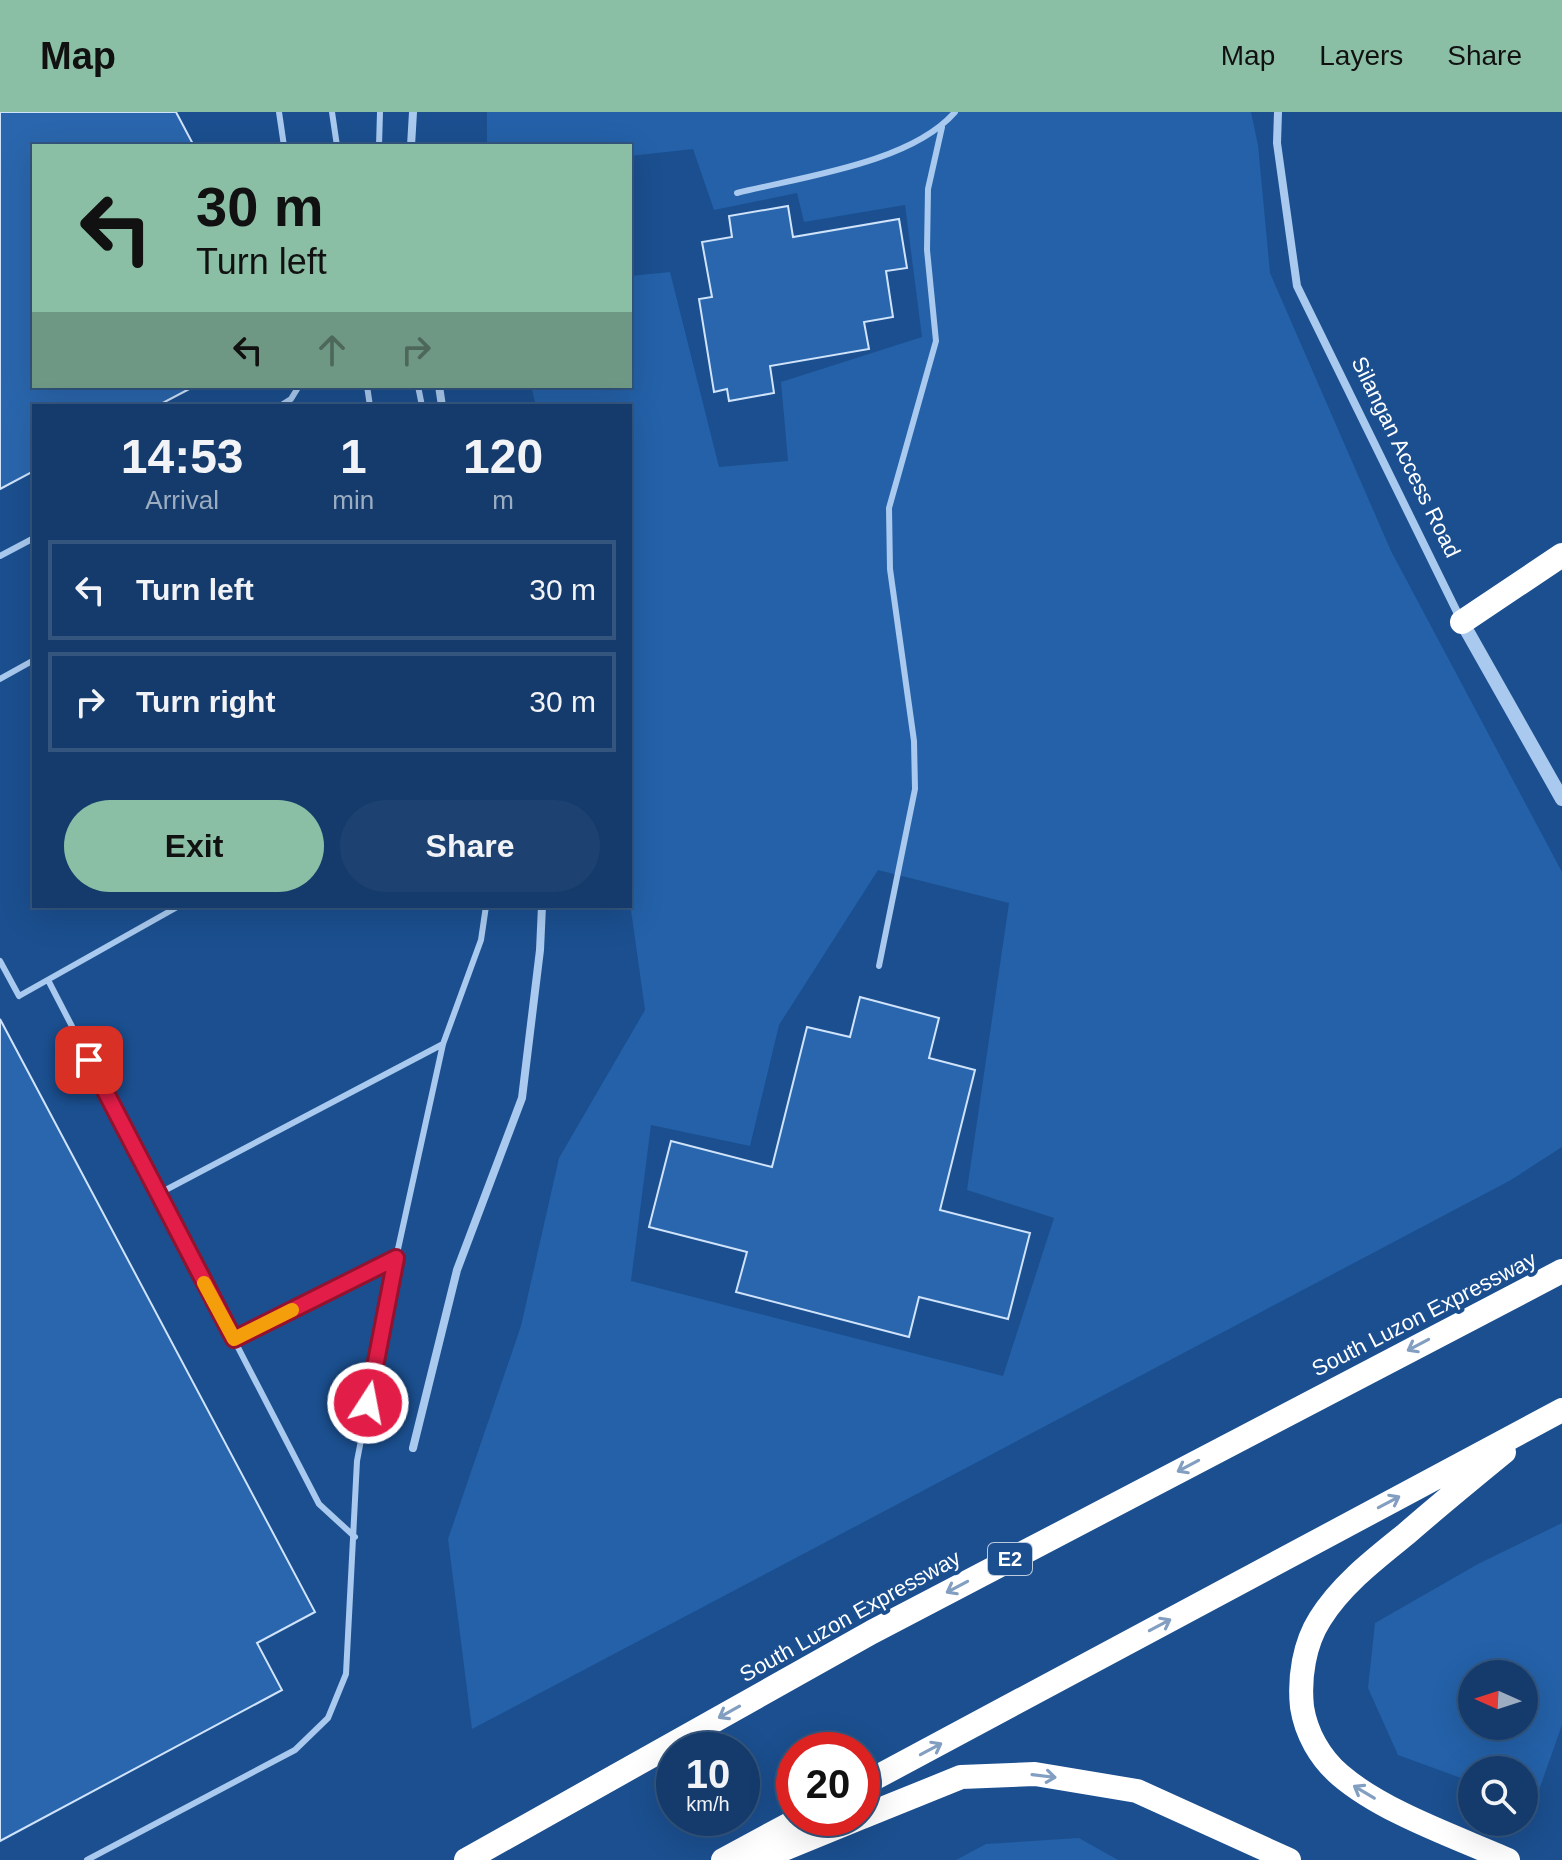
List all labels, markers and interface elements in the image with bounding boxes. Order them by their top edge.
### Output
text: Map [40,35,116,77]
text: Map [1221,40,1275,71]
text: Layers [1319,40,1403,71]
text: Share [1447,40,1522,71]
text: 30 m [196,175,324,238]
icon: left [64,176,168,280]
text: Turn left [196,241,327,282]
icon: left [226,328,270,372]
icon: ahead [310,328,354,372]
icon: right [394,328,438,372]
street label: Silangan Access Road [1347,353,1465,561]
text: 14:53 [121,430,244,483]
text: 1 [340,430,367,483]
text: 120 [463,430,543,483]
text: Arrival [145,485,219,515]
text: min [332,485,374,515]
text: m [492,485,514,515]
icon: left [68,568,112,612]
text: Turn left [136,573,254,606]
text: 30 m [529,573,596,606]
icon: right [68,680,112,724]
text: Turn right [136,685,275,718]
text: 30 m [529,685,596,718]
button: Exit [64,800,324,892]
button: Share [340,800,600,892]
pin [55,1026,123,1094]
icon: arrive [67,1038,111,1082]
street label: South Luzon Expressway [1308,1247,1540,1381]
one-way arrow [1406,1338,1430,1354]
position arrow [326,1361,410,1445]
one-way arrow [1176,1459,1200,1475]
one-way arrow [1376,1494,1400,1510]
road number: E2 [988,1543,1032,1575]
street label: South Luzon Expressway [735,1545,965,1687]
one-way arrow [946,1580,970,1595]
one-way arrow [1147,1617,1171,1633]
north arrow [1458,1660,1538,1740]
map controls [1458,1660,1538,1836]
one-way arrow [718,1705,742,1720]
speed limit sign: 20 [776,1732,880,1836]
one-way arrow [918,1740,942,1756]
text: 10 [686,1752,730,1796]
button: search [1458,1756,1538,1836]
one-way arrow [1031,1769,1056,1784]
one-way arrow [1353,1784,1376,1800]
text: km/h [686,1793,730,1815]

